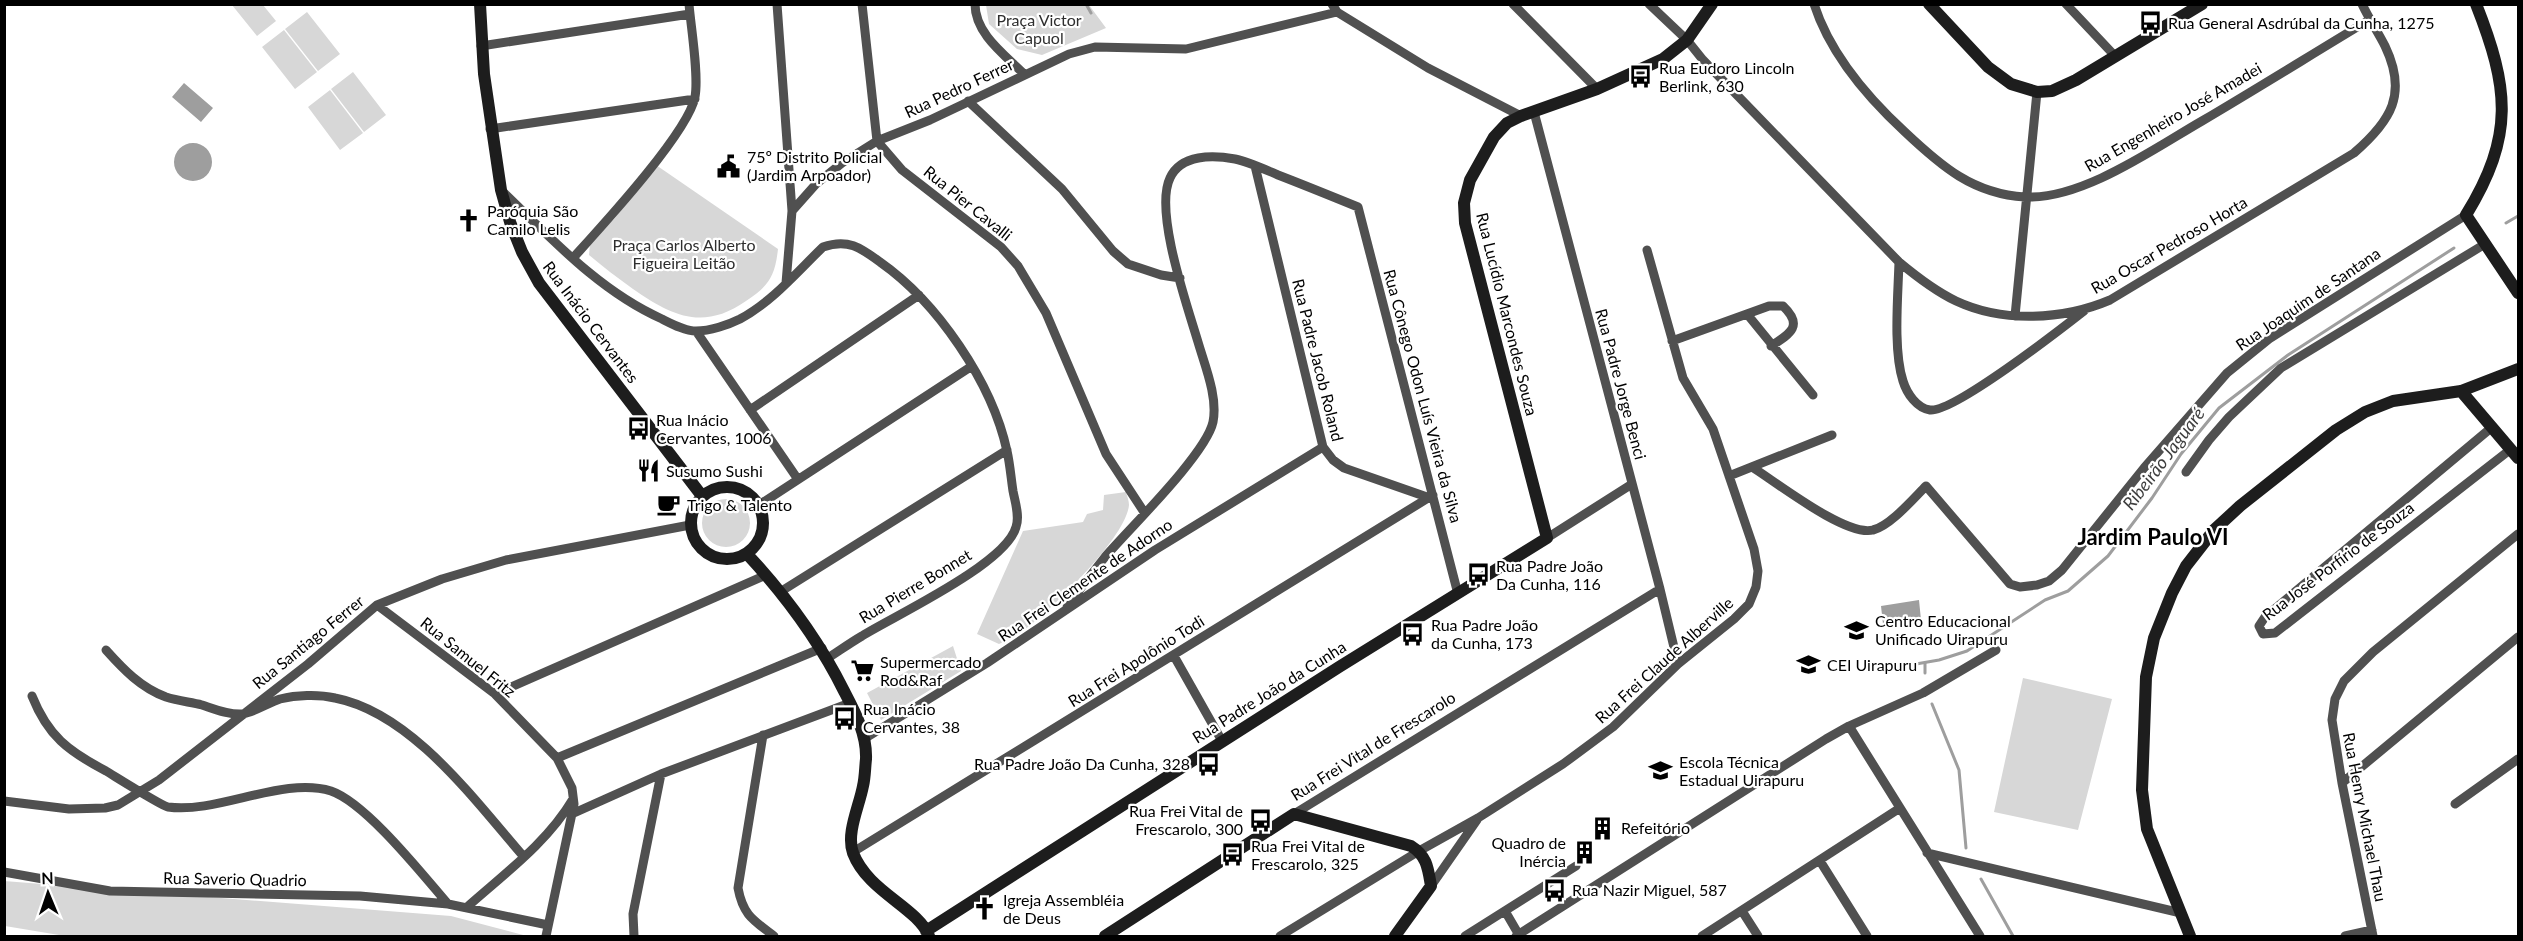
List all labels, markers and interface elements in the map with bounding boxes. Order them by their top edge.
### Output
park label: Praça Victor Capuol [996,10,1082,47]
bus stop icon: Rua General Asdrúbal da Cunha, 1275 [2137,10,2163,36]
place label: Rua General Asdrúbal da Cunha, 1275 [2168,13,2434,32]
street label: Rua Pedro Ferrer [901,54,1017,121]
place label: Rua Eudoro Lincoln Berlink, 630 [1659,58,1794,95]
street label: Rua Engenheiro José Amadei [2081,58,2265,175]
bus stop icon: Rua Eudoro Lincoln Berlink, 630 [1628,64,1654,90]
place label: 75º Distrito Policial (Jardim Arpoador) [747,147,882,184]
public building icon: 75º Distrito Policial (Jardim Arpoador) [716,153,742,179]
street label: Rua Pier Cavalli [920,161,1016,244]
street label: Rua Oscar Pedroso Horta [2087,192,2250,297]
place label: Paróquia São Camilo Lelis [487,201,578,238]
church icon: Paróquia São Camilo Lelis [456,207,482,233]
street label: Rua Lucídio Marcondes Souza [1473,210,1542,417]
park label: Praça Carlos Alberto Figueira Leitão [612,235,756,272]
street label: Rua Joaquim de Santana [2232,243,2384,354]
street label: Rua Inácio Cervantes [539,257,643,386]
street label: Rua Cônego Odon Luís Vieira da Silva [1380,267,1467,525]
street label: Rua Padre Jacob Roland [1289,277,1348,443]
street label: Rua Padre Jorge Benci [1592,306,1651,461]
water label: Ribeirão Jaguaré [2117,402,2209,514]
place label: Rua Inácio Cervantes, 1006 [656,410,772,447]
bus stop icon: Rua Inácio Cervantes, 1006 [625,416,651,442]
restaurant icon: Susumo Sushi [635,458,661,484]
place label: Susumo Sushi [666,461,763,480]
cafe icon: Trigo & Talento [656,492,682,518]
place label: Trigo & Talento [687,495,792,514]
street label: Rua José Porfírio de Souza [2258,497,2417,624]
street label: Rua Frei Clemente de Adorno [994,514,1175,645]
district label: Jardim Paulo VI [2077,523,2229,550]
street label: Rua Pierre Bonnet [855,544,975,627]
place label: Rua Padre João Da Cunha, 116 [1496,556,1603,593]
bus stop icon: Rua Padre João Da Cunha, 116 [1465,562,1491,588]
street label: Rua Santiago Ferrer [248,591,367,692]
street label: Rua Frei Claude Alberville [1591,593,1737,727]
street label: Rua Frei Apolônio Todi [1064,611,1207,710]
place label: Centro Educacional Unificado Uirapuru [1875,611,2011,648]
street label: Rua Samuel Fritz [417,613,520,701]
place label: Rua Padre João da Cunha, 173 [1431,615,1538,652]
school or university icon: Centro Educacional Unificado Uirapuru [1844,617,1870,643]
bus stop icon: Rua Padre João da Cunha, 173 [1400,621,1426,647]
street label: Rua Padre João da Cunha [1188,636,1349,747]
place label: Supermercado Rod&Raf [880,652,981,689]
school or university icon: CEI Uirapuru [1796,652,1822,678]
place label: CEI Uirapuru [1827,655,1917,674]
supermarket icon: Supermercado Rod&Raf [849,658,875,684]
street label: Rua Frei Vital de Frescarolo [1287,687,1458,804]
place label: Rua Inácio Cervantes, 38 [863,699,960,736]
bus stop icon: Rua Inácio Cervantes, 38 [832,705,858,731]
street label: Rua Henry Michael Thau [2340,731,2391,903]
bus stop icon: Rua Padre João Da Cunha, 328 [1195,751,1221,777]
place label: Escola Técnica Estadual Uirapuru [1679,752,1804,789]
place label: Rua Padre João Da Cunha, 328 [974,754,1190,773]
school or university icon: Escola Técnica Estadual Uirapuru [1648,758,1674,784]
place label: Rua Frei Vital de Frescarolo, 300 [1129,801,1243,838]
bus stop icon: Rua Frei Vital de Frescarolo, 300 [1248,807,1274,833]
building icon: Refeitório [1590,815,1616,841]
place label: Refeitório [1621,818,1690,837]
place label: Quadro de Inércia [1491,833,1566,870]
place label: Rua Frei Vital de Frescarolo, 325 [1251,836,1365,873]
building icon: Quadro de Inércia [1571,839,1597,865]
bus stop icon: Rua Frei Vital de Frescarolo, 325 [1220,842,1246,868]
north arrow [18,863,78,923]
text: N [41,868,54,887]
street label: Rua Saverio Quadrio [163,868,307,889]
bus stop icon: Rua Nazir Miguel, 587 [1541,877,1567,903]
place label: Rua Nazir Miguel, 587 [1572,880,1727,899]
place label: Igreja Assembléia de Deus [1003,890,1124,927]
church icon: Igreja Assembléia de Deus [972,896,998,922]

